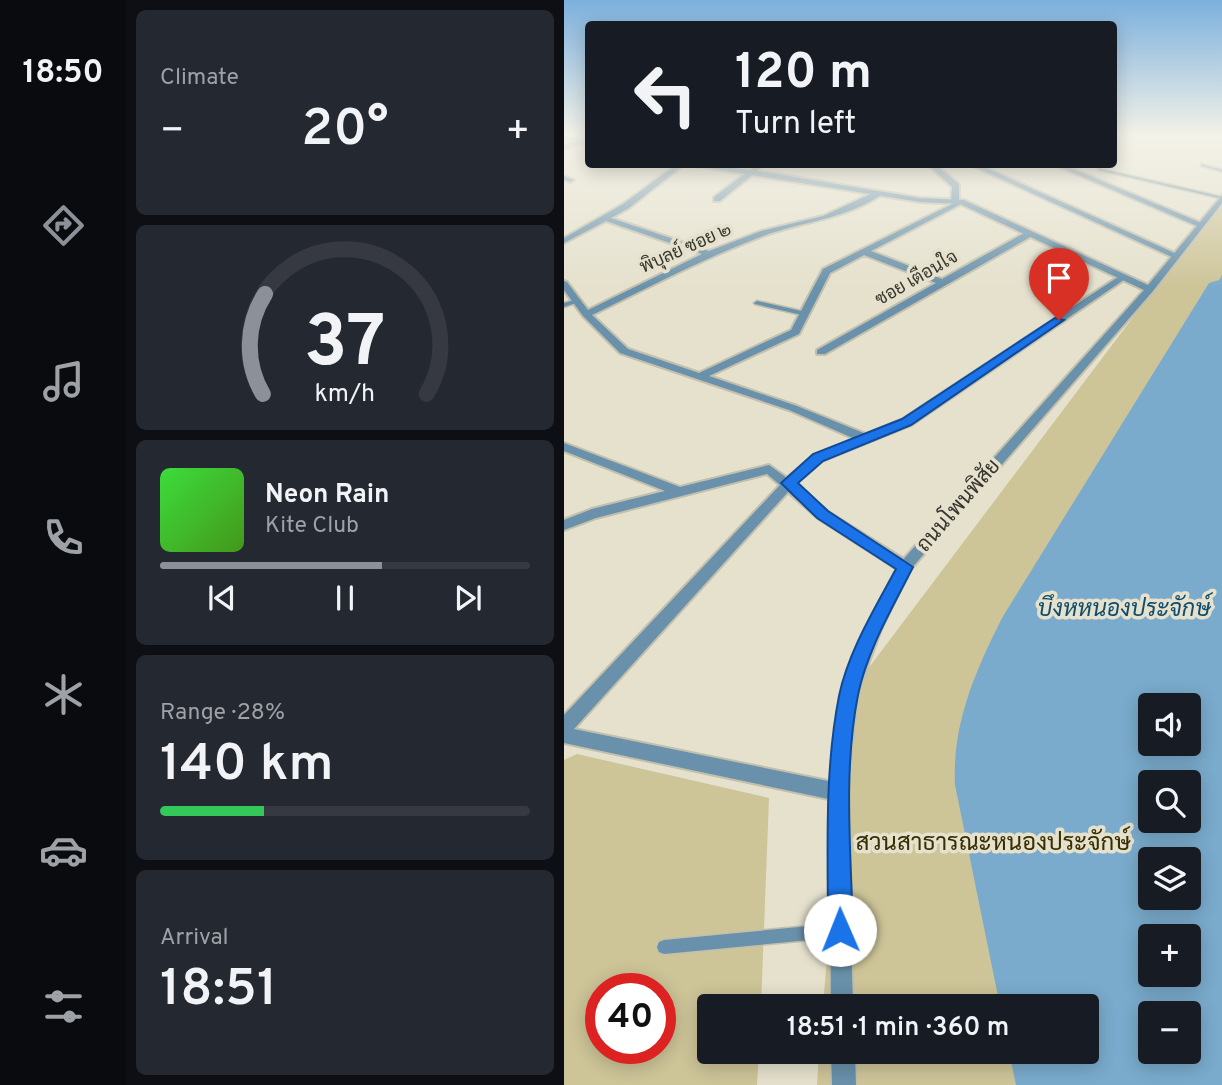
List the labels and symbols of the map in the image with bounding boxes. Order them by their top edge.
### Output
street label: พิบุลย์ ซอย ๒ [635,216,735,279]
street label: ซอย เตือนใจ [870,244,962,312]
pin [1029,248,1089,320]
street label: ถนนโพนพิสัย [910,453,1007,558]
water label: บึงหหนองประจักษ์ [1037,592,1213,625]
park label: สวนสาธารณะหนองประจักษ์ [855,826,1131,859]
position arrow [803,893,877,967]
speed limit sign: 40 [585,973,676,1064]

